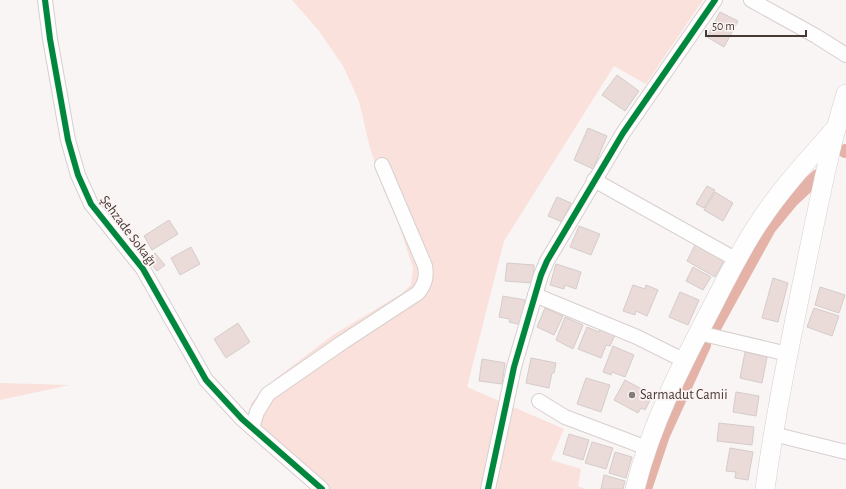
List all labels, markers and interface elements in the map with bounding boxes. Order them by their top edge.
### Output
scale bar [706,12,806,38]
text: 50 m [712,20,735,32]
street label: Şehzade Sokağı [97,193,159,269]
place label: Sarmadut Camii [640,388,728,402]
marker: Sarmadut Camii [627,390,637,400]

